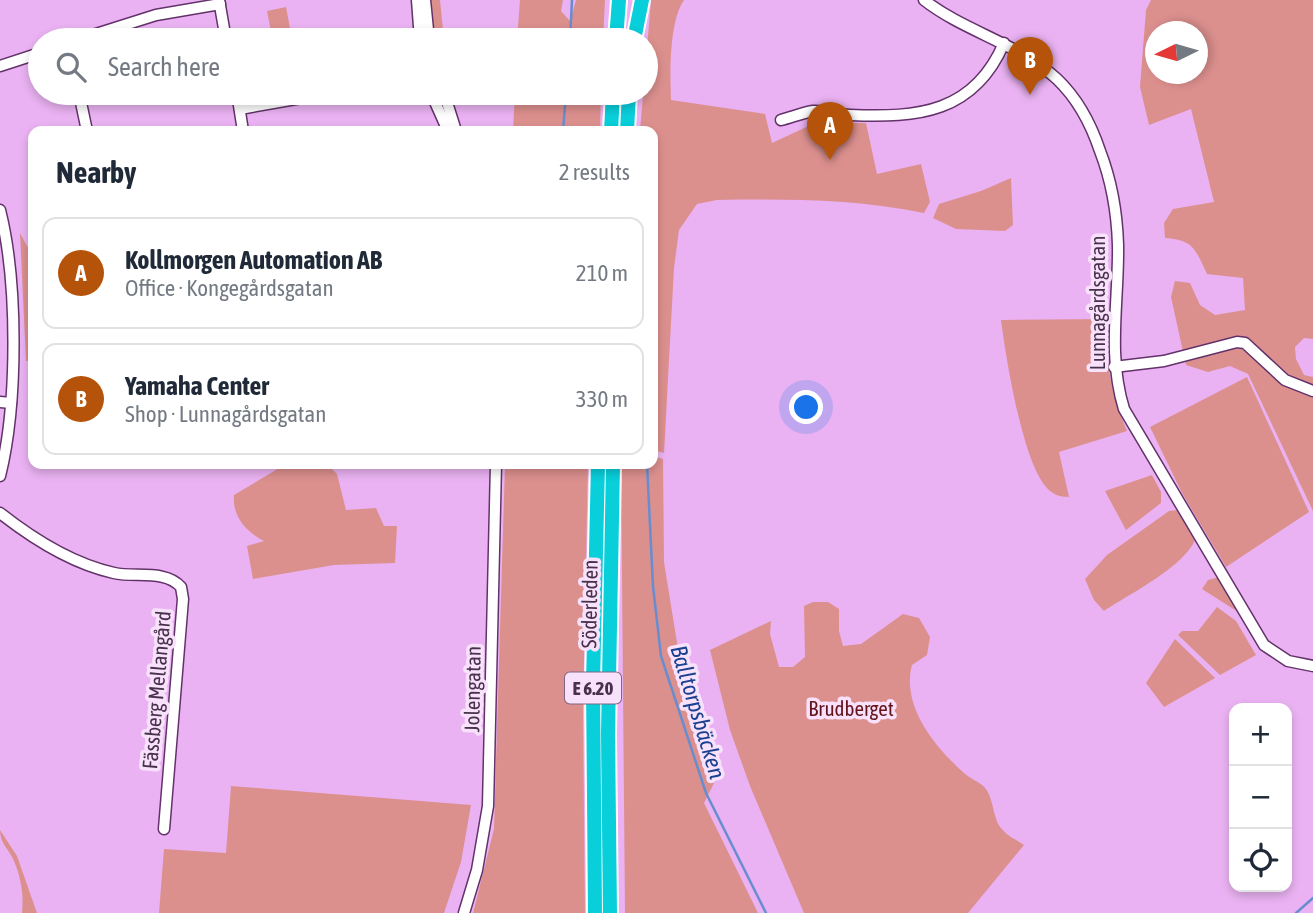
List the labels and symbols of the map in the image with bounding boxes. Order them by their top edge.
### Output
north arrow [1145,21,1208,84]
pin: B [1007,37,1053,95]
pin: A [807,102,853,160]
street label: Lunnagårdsgatan [1085,236,1109,370]
your location [789,390,823,424]
street label: Söderleden [576,559,602,649]
street label: Fässberg Mellangård [137,610,175,770]
water label: Balltorpsbäcken [665,642,731,782]
street label: Jolengatan [459,646,485,732]
road number: E 6.20 [565,673,621,704]
park label: Brudberget [808,696,894,720]

